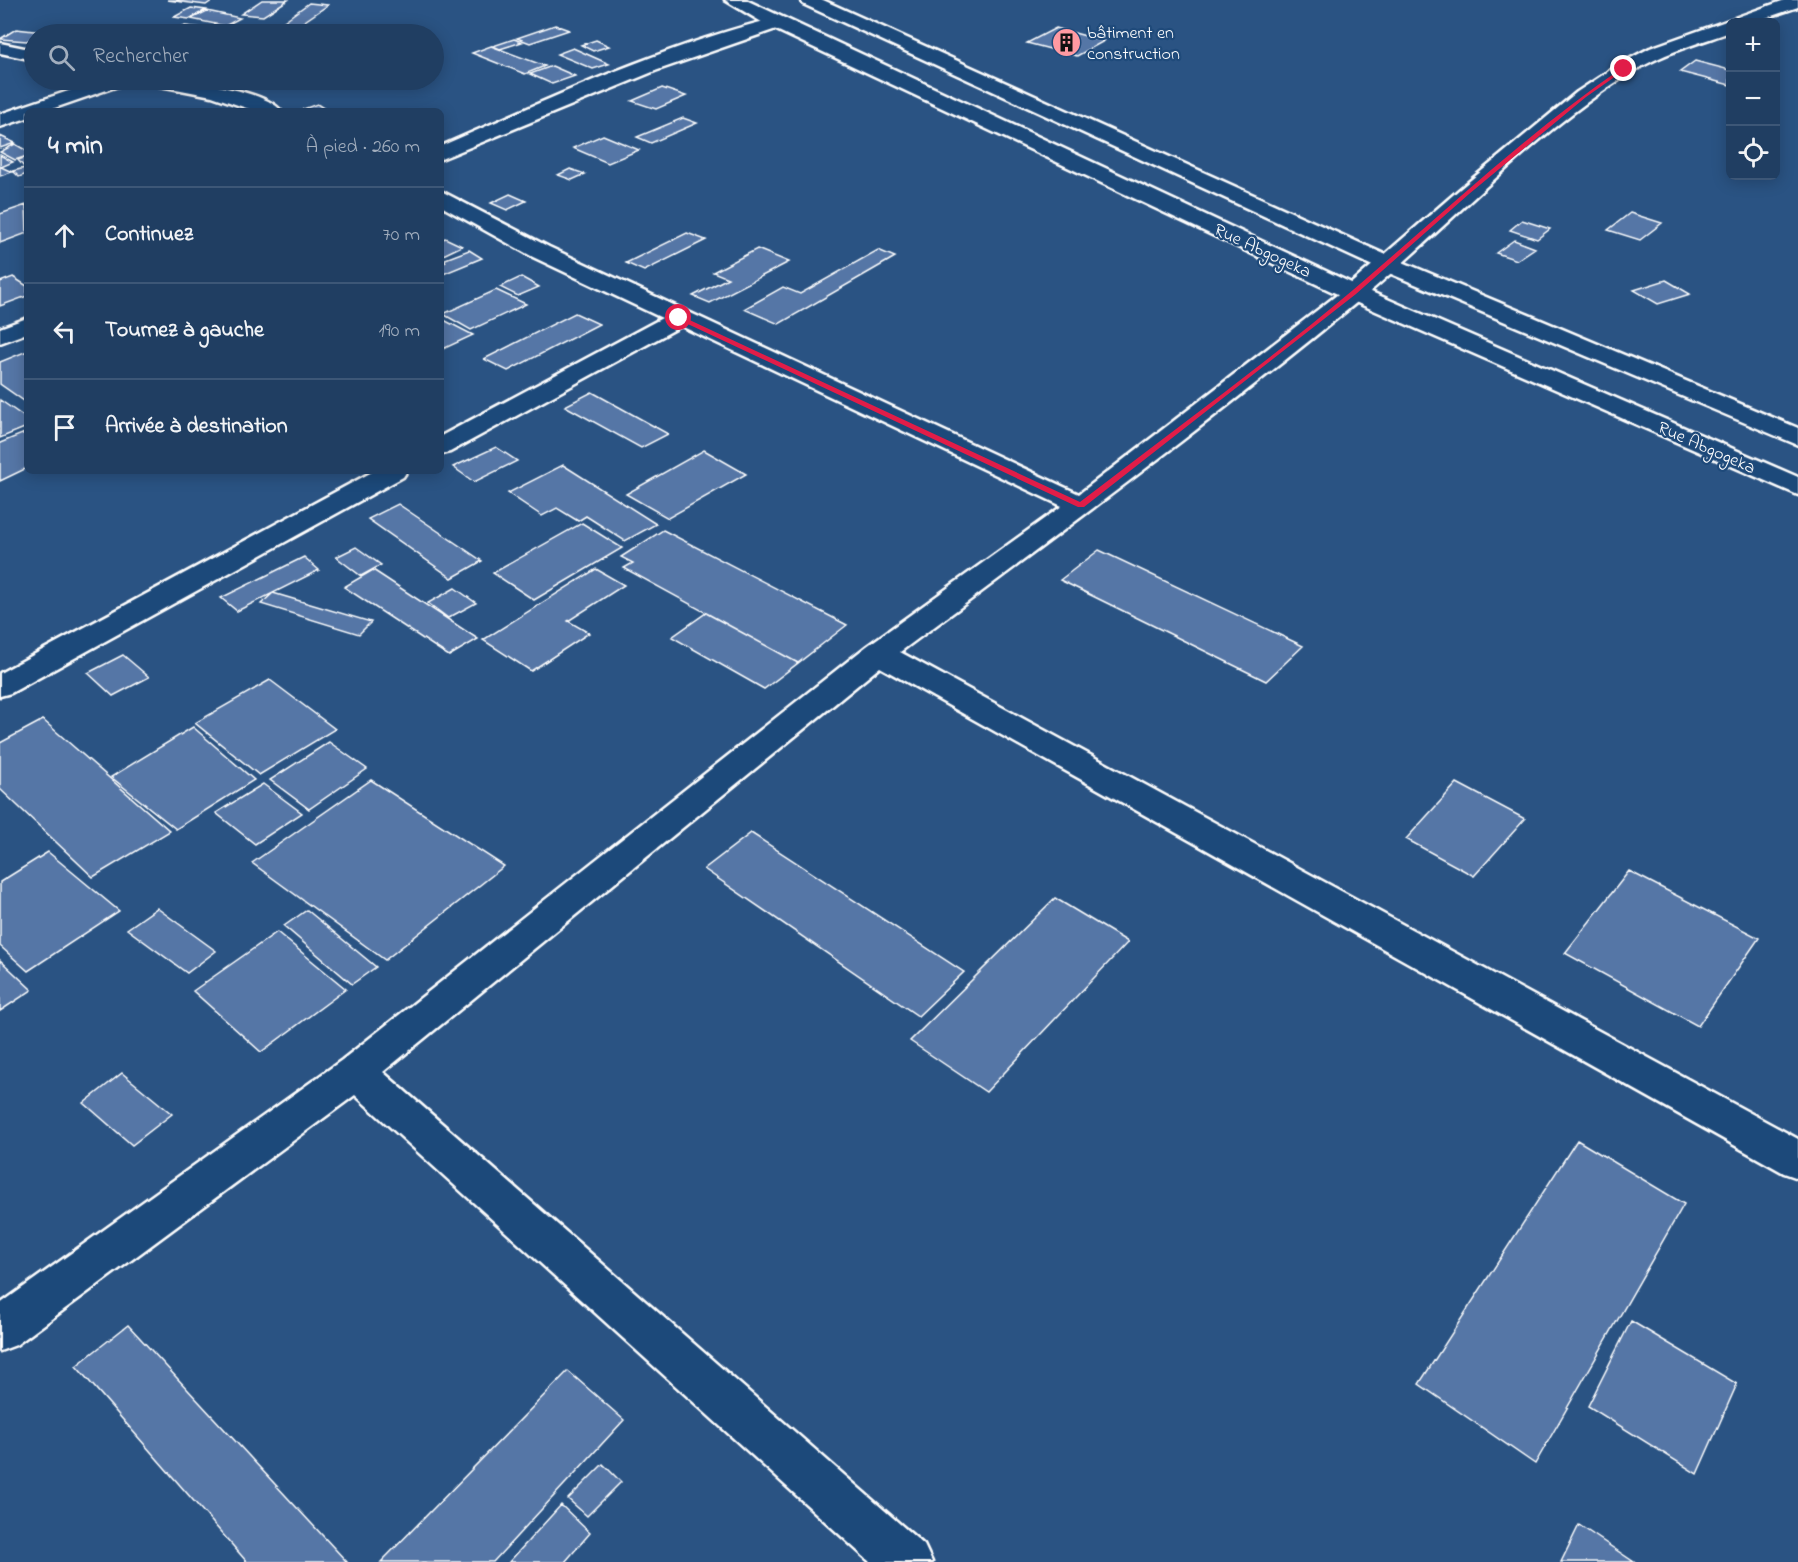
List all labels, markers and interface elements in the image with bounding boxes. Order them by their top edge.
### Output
map controls [1726,18,1780,180]
button: + [1726,18,1780,72]
place label: bâtiment en construction [1087,21,1180,68]
search box [24,24,444,90]
building icon: bâtiment en construction [1050,26,1082,58]
icon: search [45,41,78,74]
text: Rechercher [93,41,189,73]
route end [1610,55,1636,81]
button: − [1726,72,1780,126]
button: locate [1726,126,1780,180]
text: 4 min [48,128,103,166]
text: À pied · 260 m [306,133,420,162]
street label: Rue Abgogeka [1209,218,1315,287]
icon: ahead [48,219,81,252]
text: Continuez [105,219,193,251]
text: 70 m [383,221,420,250]
route start [665,304,691,330]
icon: left [48,315,81,348]
text: Tournez à gauche [105,315,264,347]
text: 190 m [378,317,420,346]
icon: arrive [48,411,81,444]
text: Arrivée à destination [105,411,288,443]
street label: Rue Abgogeka [1653,416,1759,483]

